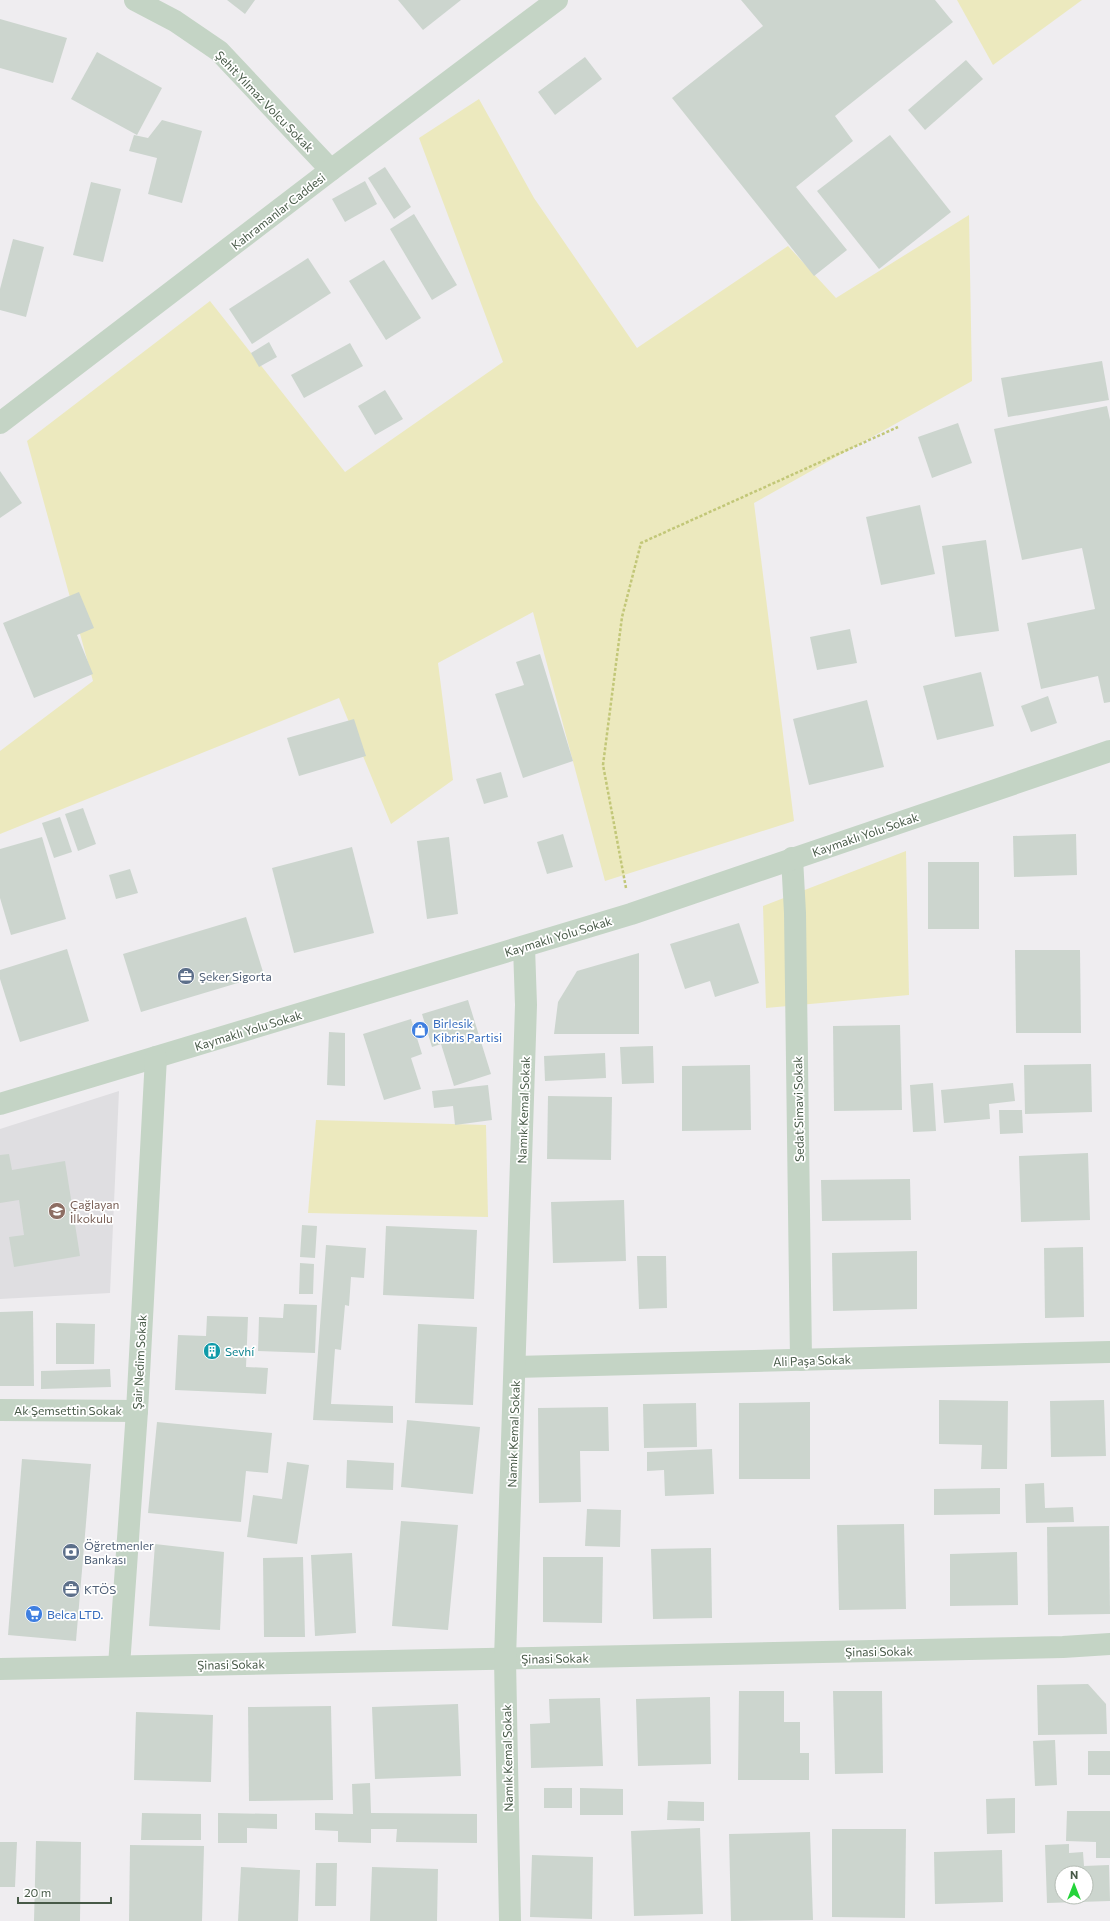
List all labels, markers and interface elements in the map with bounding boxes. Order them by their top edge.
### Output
street label: Şehit Yılmaz Volcu Sokak [213,48,317,155]
street label: Kahramanlar Caddesi [228,170,328,252]
street label: Kaymaklı Yolu Sokak [810,809,920,859]
street label: Kaymaklı Yolu Sokak [503,913,614,959]
office icon: Şeker Sigorta [176,966,196,986]
place label: Şeker Sigorta [199,969,272,983]
street label: Kaymaklı Yolu Sokak [193,1007,304,1053]
place label: Birlesik Kibris Partisi [433,1016,502,1044]
shop icon: Birlesik Kibris Partisi [410,1020,430,1040]
street label: Namık Kemal Sokak [514,1056,532,1164]
street label: Sedat Simavi Sokak [790,1056,806,1162]
place label: Çağlayan İlkokulu [70,1197,119,1225]
school or university icon: Çağlayan İlkokulu [47,1201,67,1221]
street label: Şair Nedim Sokak [130,1314,149,1410]
building icon: Sevhí [202,1341,222,1361]
place label: Sevhí [225,1344,255,1358]
street label: Ali Paşa Sokak [773,1352,852,1368]
street label: Namık Kemal Sokak [504,1380,522,1488]
street label: Ak Şemsettin Sokak [14,1403,123,1417]
place label: Öğretmenler Bankası [84,1538,154,1566]
bank icon: Öğretmenler Bankası [61,1542,81,1562]
office icon: KTÖS [61,1579,81,1599]
place label: KTÖS [84,1582,116,1596]
supermarket icon: Belca LTD. [24,1604,44,1624]
place label: Belca LTD. [47,1607,104,1621]
street label: Şinasi Sokak [845,1643,913,1659]
street label: Şinasi Sokak [521,1650,589,1666]
street label: Şinasi Sokak [197,1656,265,1672]
street label: Namık Kemal Sokak [499,1704,515,1812]
north arrow [1054,1865,1094,1905]
text: N [1070,1868,1078,1881]
scale bar [18,1879,111,1905]
text: 20 m [24,1885,51,1899]

